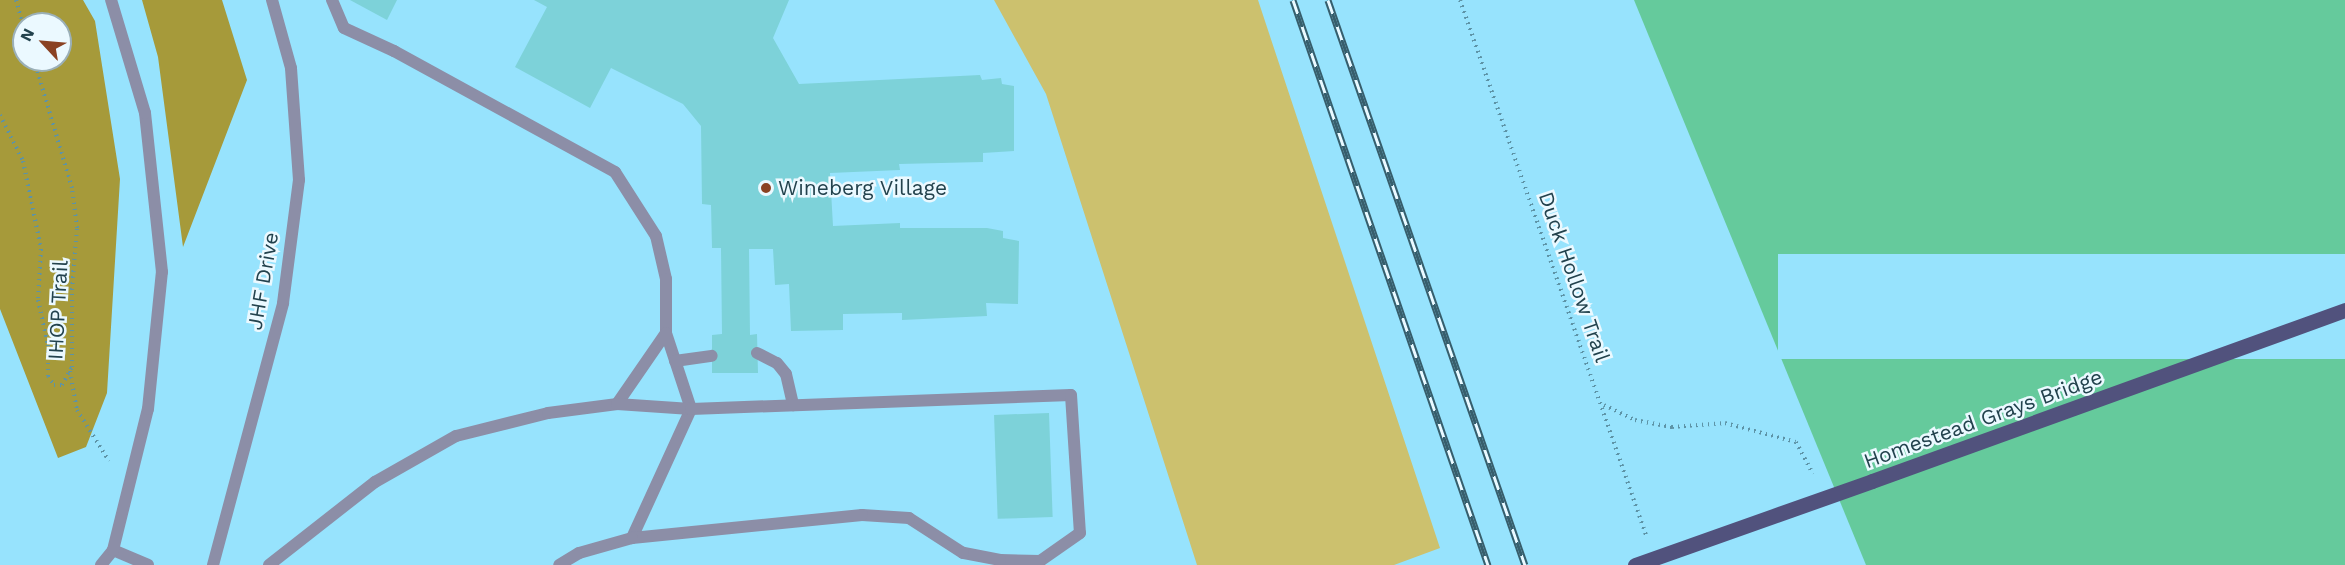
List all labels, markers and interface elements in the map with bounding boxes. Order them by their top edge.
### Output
north arrow [12,12,72,72]
text: N [16,25,38,44]
place label: Wineberg Village [778,175,948,201]
marker: Wineberg Village [759,181,773,195]
street label: Duck Hollow Trail [1533,188,1615,366]
street label: JHF Drive [242,230,284,332]
street label: IHOP Trail [43,259,73,361]
street label: Homestead Grays Bridge [1860,364,2106,474]

